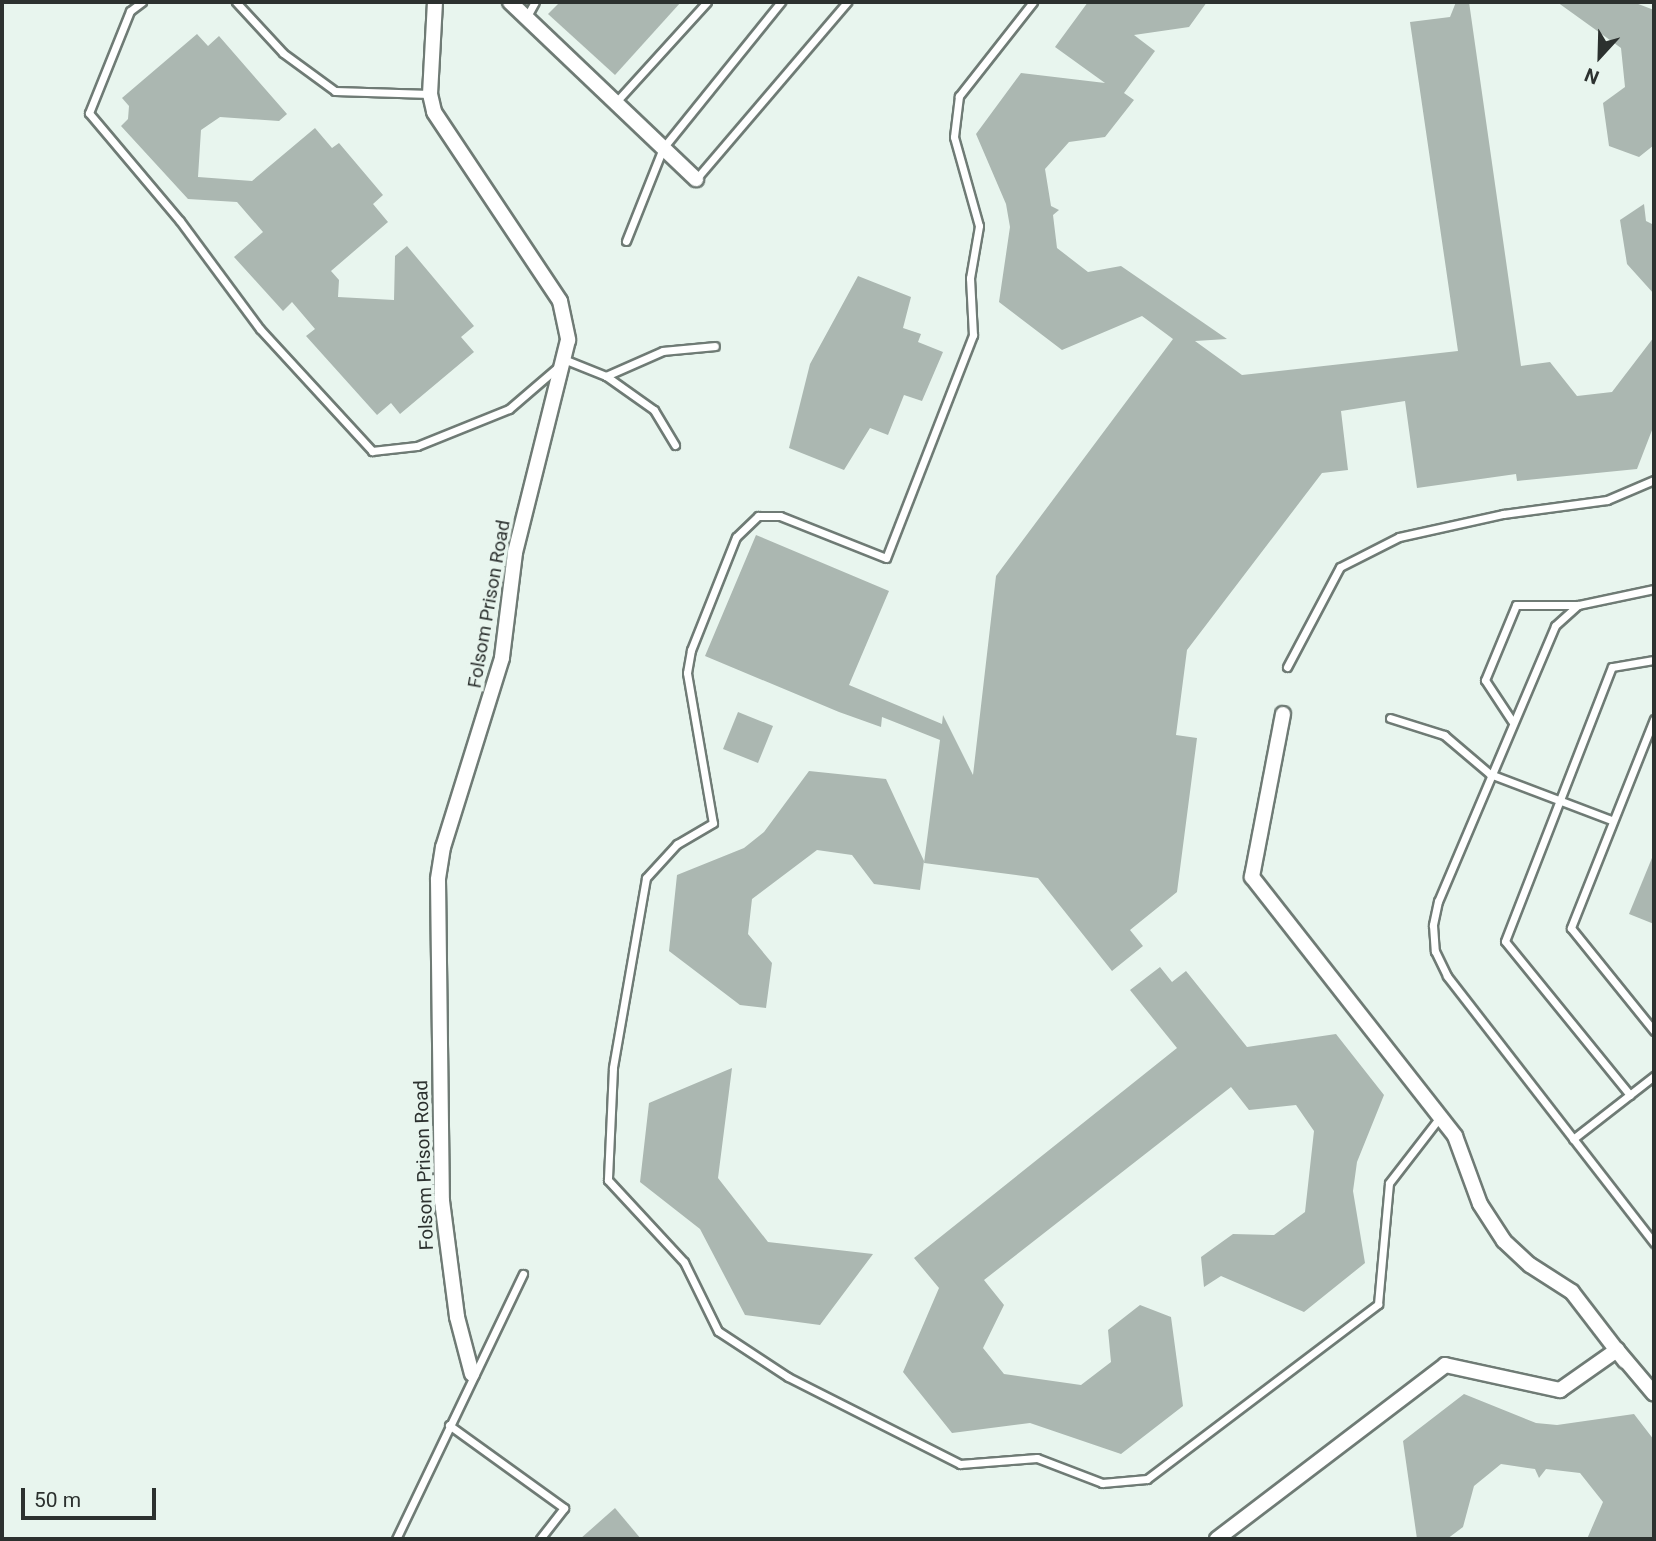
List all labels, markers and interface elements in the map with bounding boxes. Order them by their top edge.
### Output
north arrow [1565,21,1635,91]
text: N [1581,63,1602,89]
street label: Folsom Prison Road [463,518,515,690]
street label: Folsom Prison Road [410,1080,438,1250]
scale bar [24,1474,159,1518]
text: 50 m [34,1488,81,1512]

